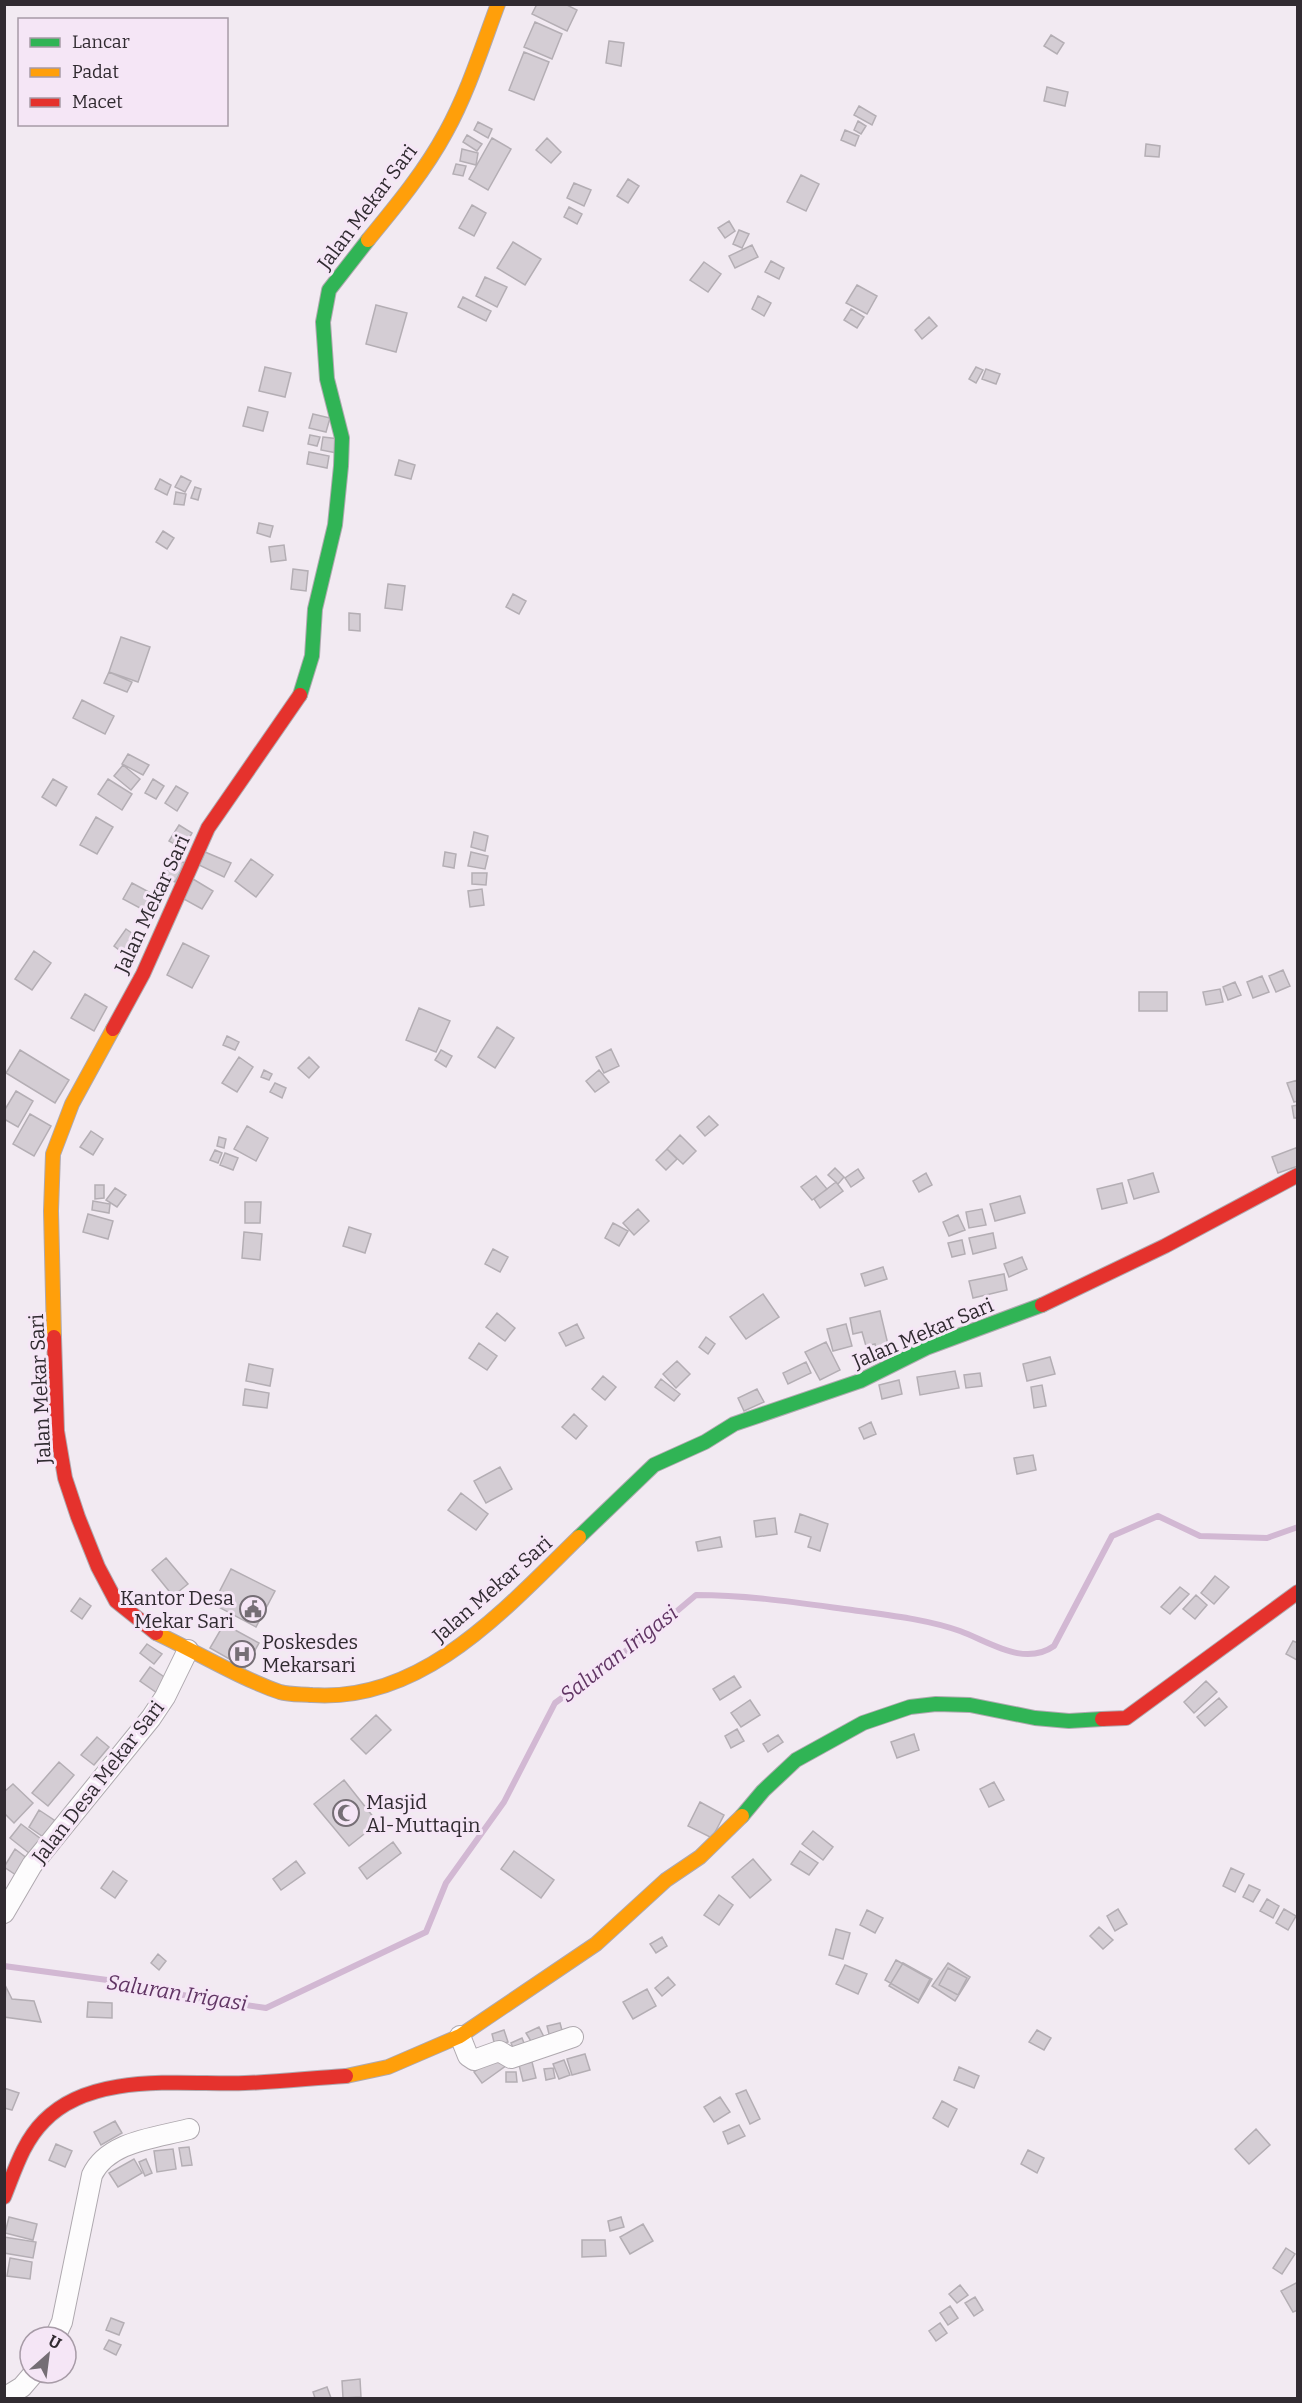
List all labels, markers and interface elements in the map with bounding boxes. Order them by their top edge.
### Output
legend [18,18,228,126]
text: Lancar [72,31,130,53]
text: Padat [72,61,119,83]
text: Macet [72,91,123,113]
street label: Jalan Mekar Sari [312,140,422,275]
street label: Jalan Mekar Sari [109,831,195,978]
street label: Jalan Mekar Sari [848,1293,997,1374]
street label: Jalan Mekar Sari [24,1313,56,1466]
street label: Jalan Mekar Sari [427,1531,557,1648]
place label: Kantor Desa Mekar Sari [120,1586,234,1633]
public building icon: Kantor Desa Mekar Sari [238,1594,268,1624]
water label: Saluran Irigasi [555,1600,683,1708]
place label: Poskesdes Mekarsari [262,1630,358,1677]
hospital icon: Poskesdes Mekarsari [227,1639,257,1669]
street label: Jalan Desa Mekar Sari [26,1696,169,1869]
place label: Masjid Al-Muttaqin [366,1790,481,1837]
mosque icon: Masjid Al-Muttaqin [331,1798,361,1828]
water label: Saluran Irigasi [105,1969,249,2017]
north arrow [18,2325,78,2385]
text: U [45,2331,65,2353]

